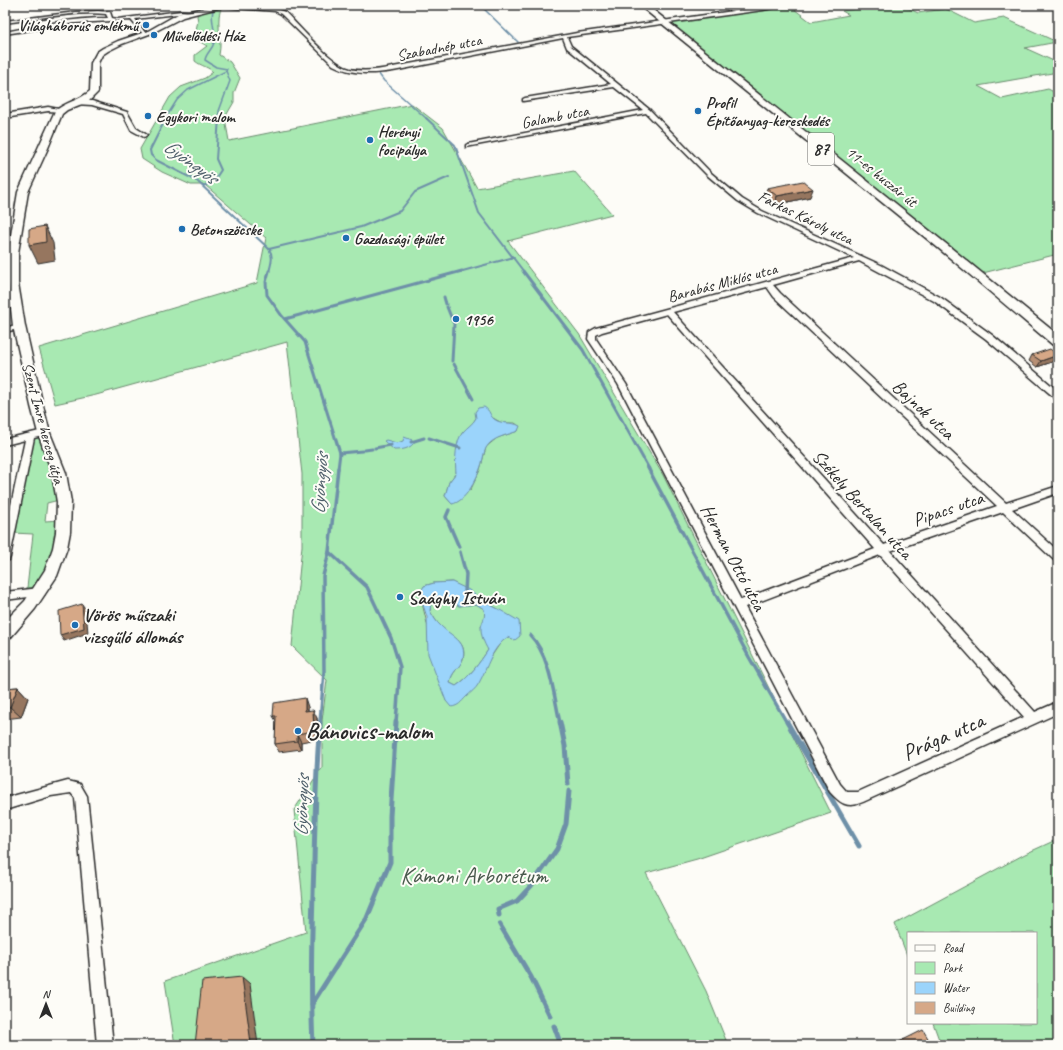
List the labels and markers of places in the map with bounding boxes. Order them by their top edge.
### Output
place label: Világháborús emlékmű [18,16,141,36]
marker: Világháborús emlékmű [141,20,151,30]
place label: Művelődési Ház [162,26,246,46]
marker: Művelődési Ház [149,30,159,40]
place label: Profil Építőanyag-kereskedés [706,93,830,131]
marker: Profil Építőanyag-kereskedés [693,106,703,116]
place label: Egykori malom [156,107,237,127]
marker: Egykori malom [143,111,153,121]
place label: Herényi focipálya [378,122,428,160]
marker: Herényi focipálya [365,135,375,145]
place label: Betonszöcske [190,220,263,240]
marker: Betonszöcske [177,224,187,234]
place label: Gazdasági épület [354,229,445,249]
marker: Gazdasági épület [341,233,351,243]
place label: 1956 [464,310,494,330]
marker: 1956 [451,314,461,324]
place label: Saághy István [408,586,506,610]
marker: Saághy István [395,592,405,602]
place label: Vörös műszaki vizsgűló állomás [83,603,185,649]
marker: Vörös műszaki vizsgűló állomás [70,620,80,630]
place label: Bánovics-malom [306,717,434,746]
marker: Bánovics-malom [293,726,303,736]

